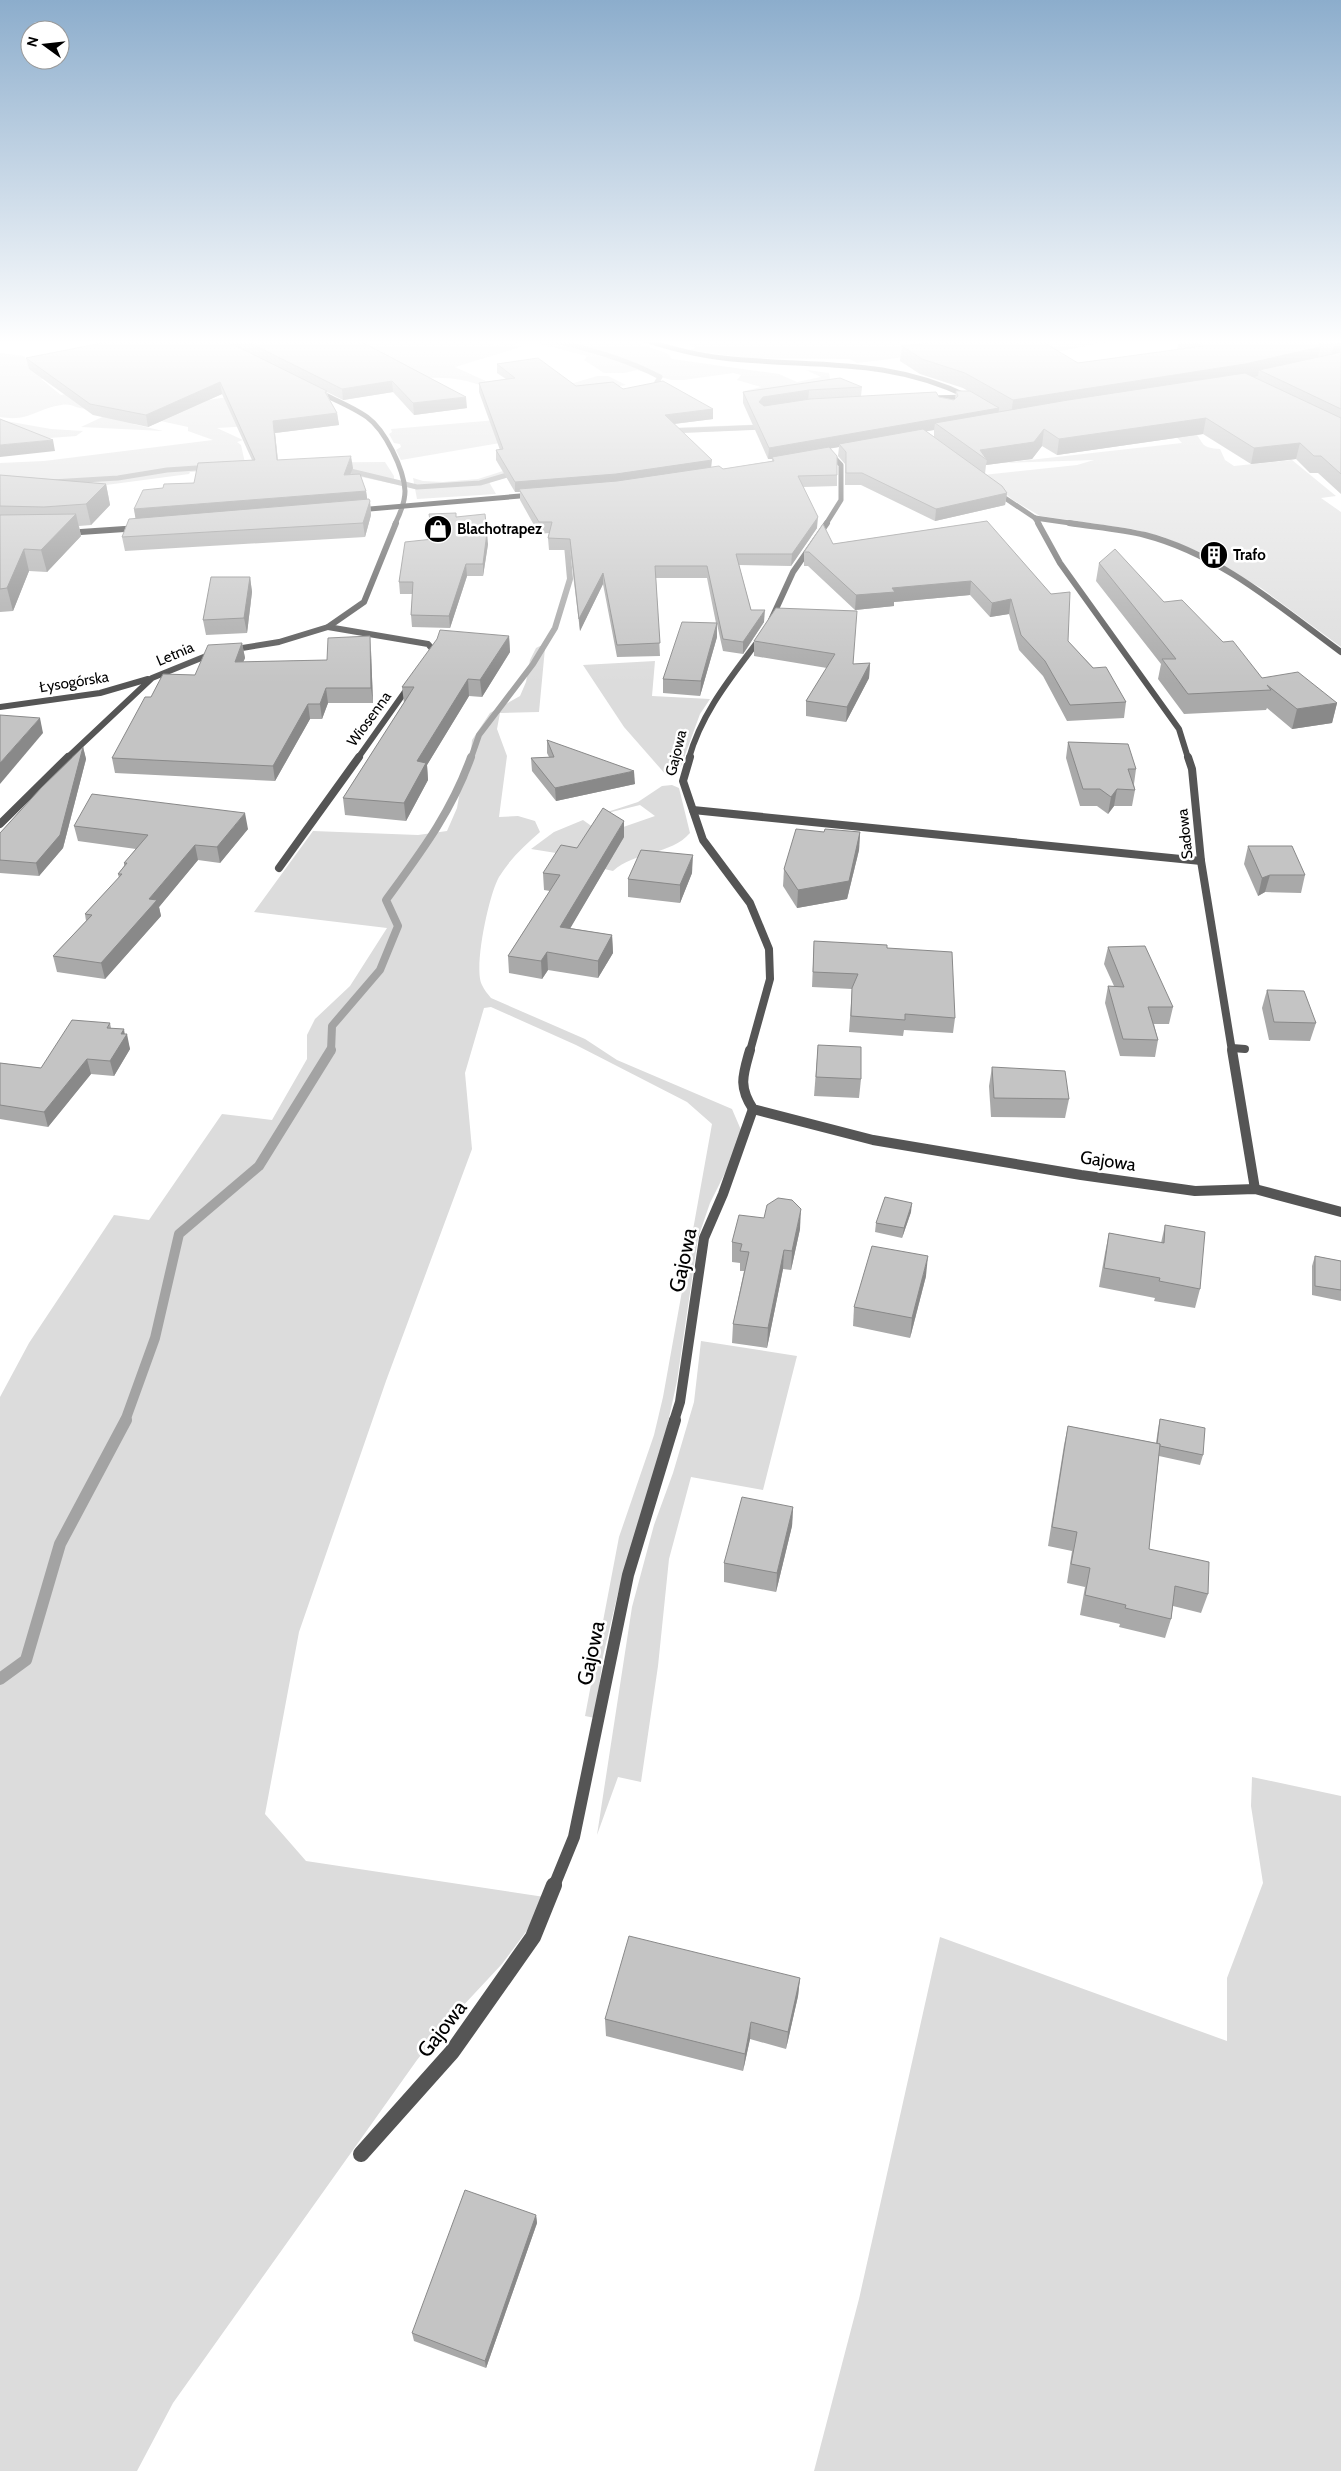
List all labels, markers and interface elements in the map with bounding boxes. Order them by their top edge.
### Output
north arrow [20,20,70,70]
text: N [22,35,42,49]
shop icon: Blachotrapez [423,514,453,544]
place label: Blachotrapez [457,520,542,538]
building icon: Trafo [1199,540,1229,570]
place label: Trafo [1233,546,1266,564]
street label: Letnia [154,638,197,670]
street label: Łysogórska [38,668,111,696]
street label: Wiosenna [343,687,395,750]
street label: Gajowa [662,727,691,778]
street label: Sadowa [1173,807,1197,860]
street label: Gajowa [1079,1146,1138,1176]
street label: Gajowa [663,1225,703,1295]
street label: Gajowa [571,1618,611,1688]
street label: Gajowa [412,1995,472,2063]

